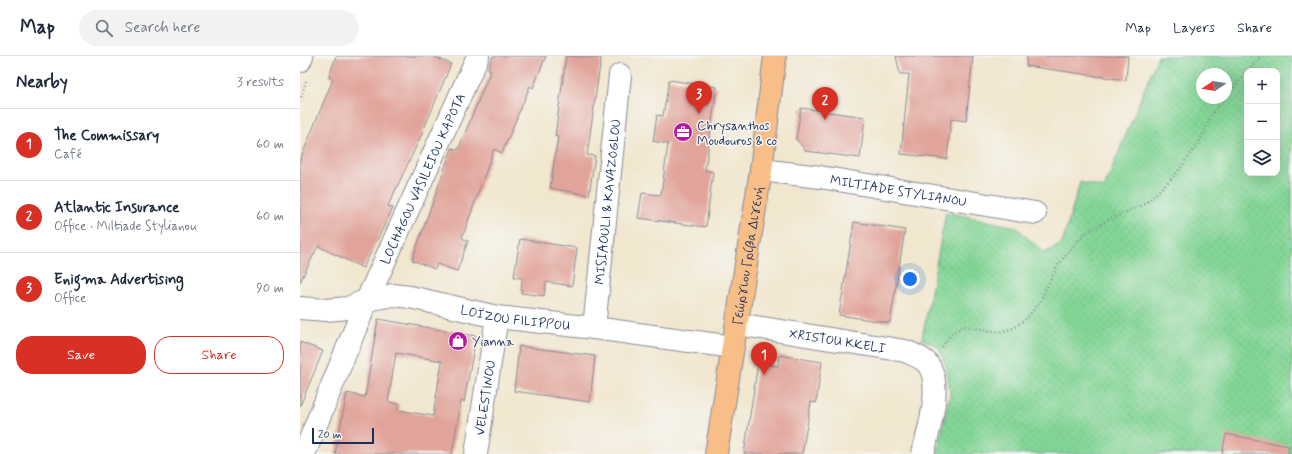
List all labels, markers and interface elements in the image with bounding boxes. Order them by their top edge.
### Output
search box [79,10,359,46]
text: Map [20,15,55,40]
icon: search [93,17,115,39]
text: Search here [125,18,200,38]
text: Map [1125,19,1151,37]
text: Layers [1173,19,1215,37]
text: Share [1237,19,1272,37]
north arrow [1196,68,1232,104]
map controls [1244,68,1280,176]
button: + [1244,68,1280,104]
text: Nearby [16,71,68,93]
text: 3 results [237,74,284,91]
pin: 3 [686,81,712,114]
pin: 2 [812,87,838,120]
street label: LOCHAGOU VASILEIOU KAPOTA [377,91,470,267]
button: − [1244,104,1280,140]
street label: MISIAOULI & KAVAZOGLOU [592,118,625,285]
place label: Chrysanthos Moudouros & co [697,118,777,150]
office icon: Chrysanthos Moudouros & co [672,121,694,143]
text: The Commissary [54,126,159,146]
text: 1 [26,136,32,153]
text: 60 m [256,136,284,153]
button: layers [1244,140,1280,176]
text: Café [54,146,81,163]
street label: MILTIADE STYLIANOU [829,172,968,211]
street label: Γεώργιου Γρίβα Διγενή [730,185,768,326]
text: Atlantic Insurance [54,198,179,218]
text: 2 [26,208,32,225]
text: 60 m [256,208,284,225]
text: Office · Miltiade Stylianou [54,218,197,235]
your location [900,269,920,289]
text: Enigma Advertising [54,270,184,290]
text: 3 [26,280,32,297]
text: 90 m [256,280,284,297]
text: Office [54,290,86,307]
street label: LOÏZOU FILIPPOU [459,302,571,335]
street label: XRISTOU KKELI [788,326,887,358]
shop icon: Yianna [447,330,469,352]
place label: Yianna [472,334,514,351]
button: Save [16,336,146,374]
button: Share [154,336,284,374]
pin: 1 [751,342,777,375]
street label: VELESTINOU [472,359,500,437]
scale bar [312,426,374,445]
text: 20 m [318,428,341,442]

